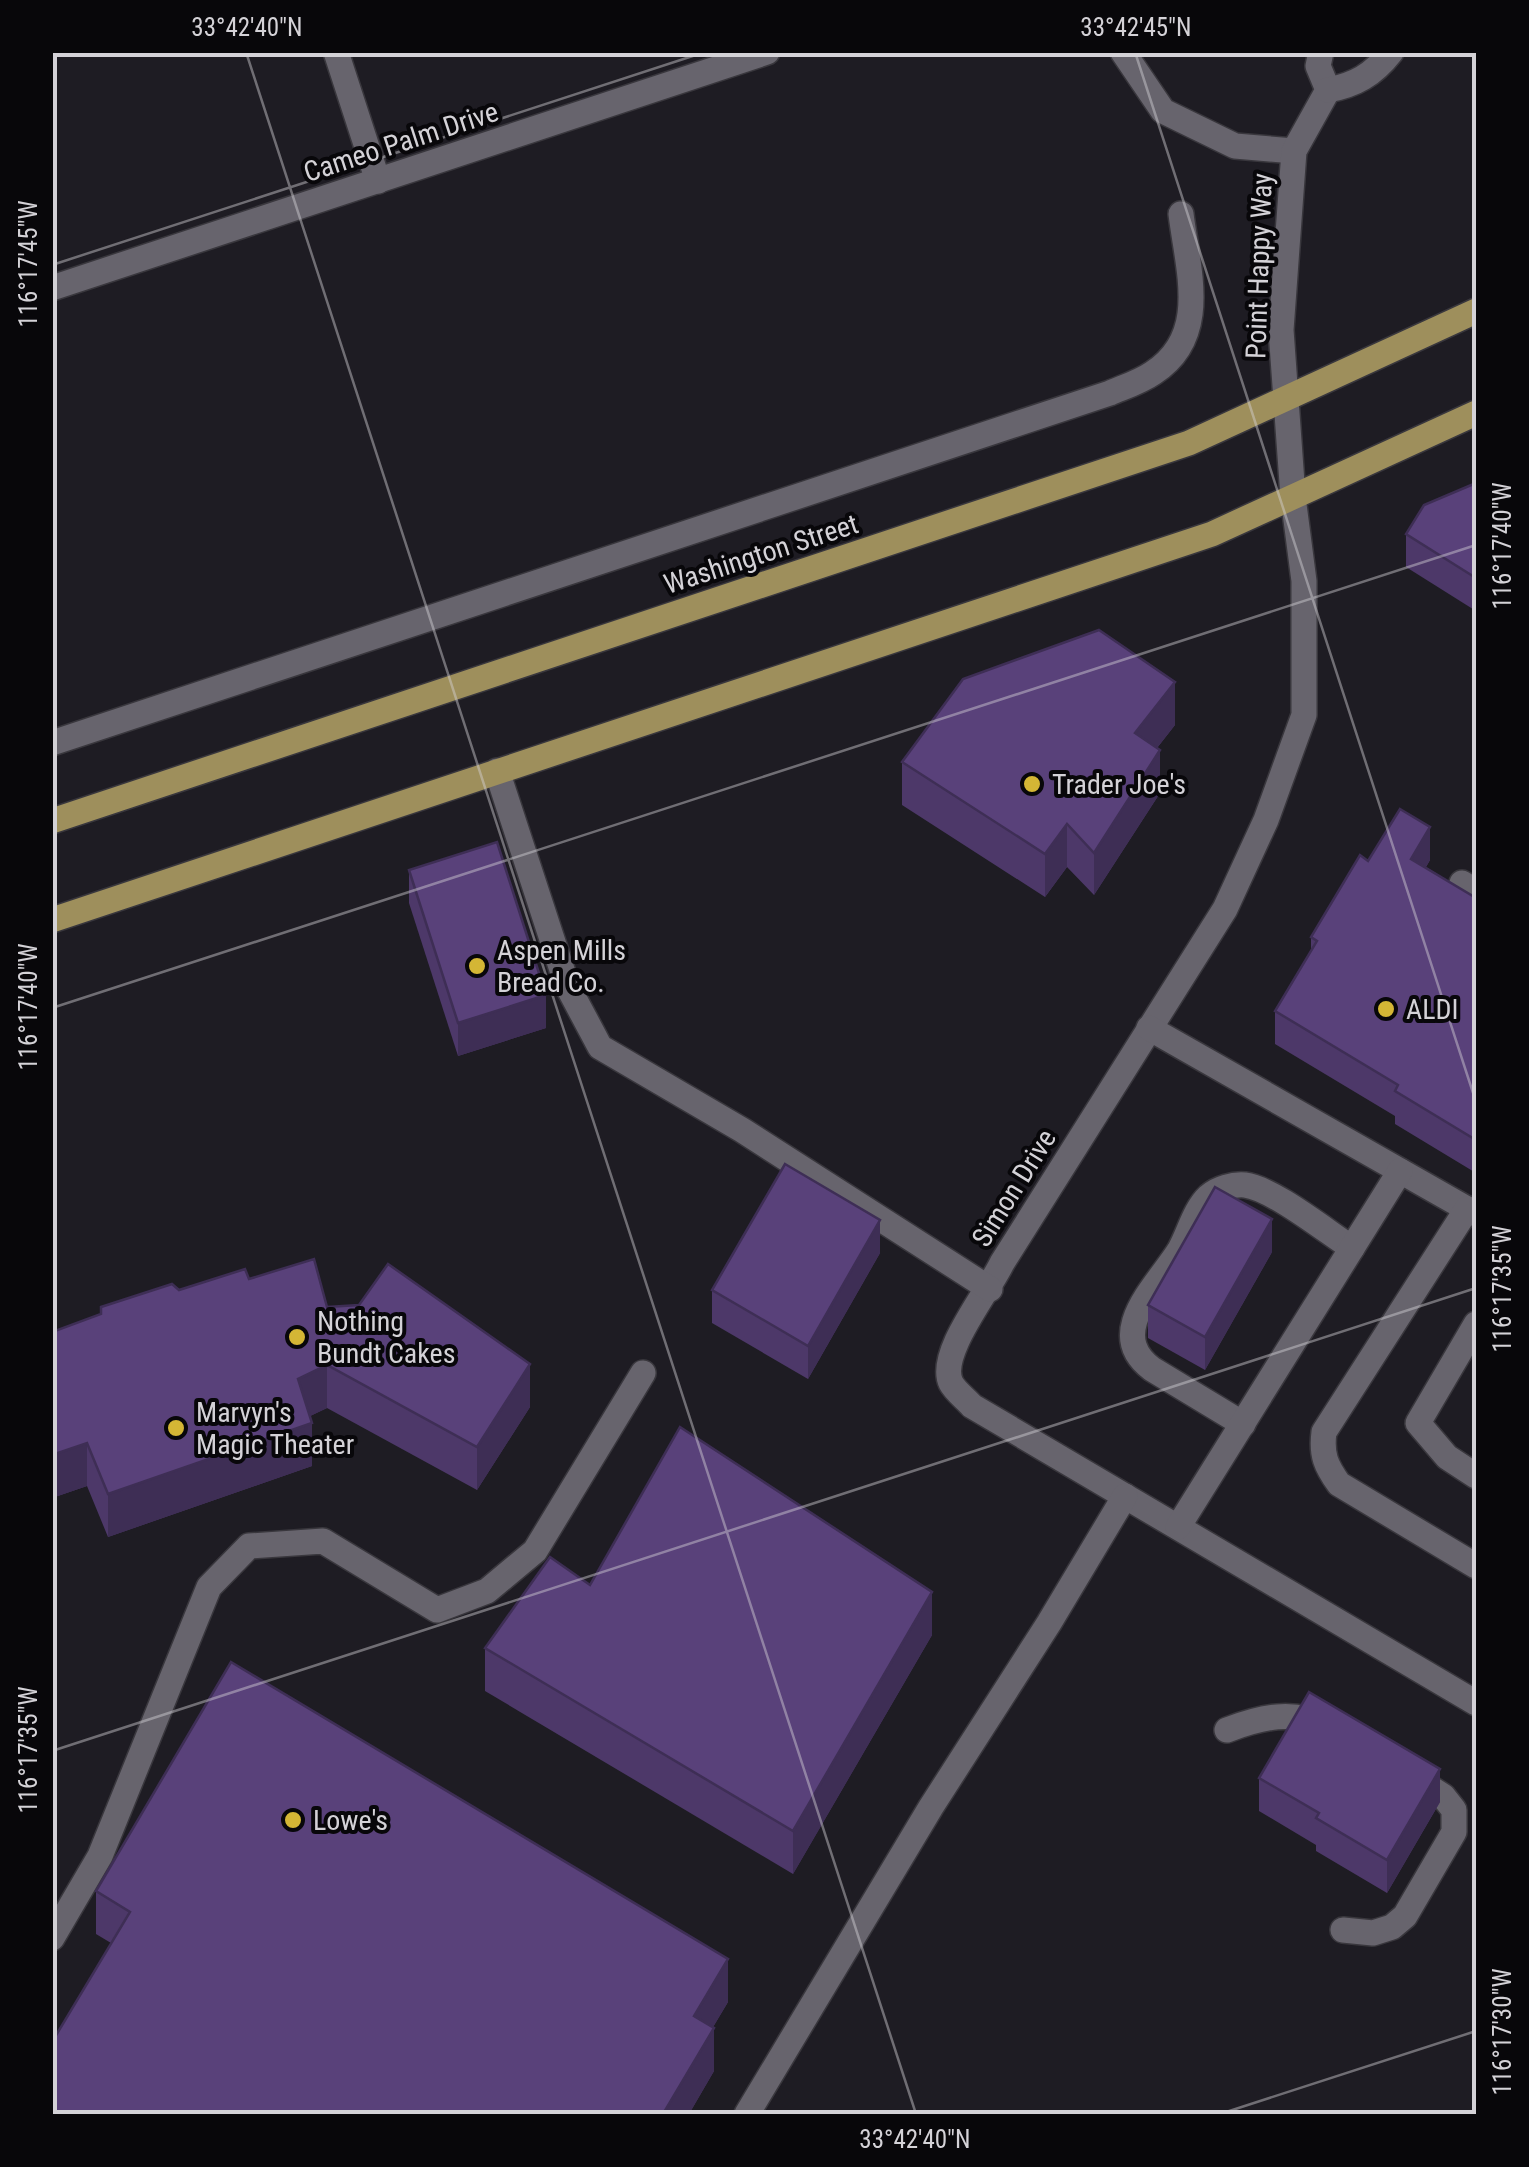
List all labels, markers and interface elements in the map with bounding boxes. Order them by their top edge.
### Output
text: 33°42'40"N [191,13,303,42]
text: 33°42'45"N [1080,13,1192,42]
street label: Cameo Palm Drive [300,95,502,189]
street label: Point Happy Way [1239,172,1279,360]
text: 116°17'45"W [14,200,43,328]
text: 116°17'40"W [1488,482,1517,610]
street label: Washington Street [660,507,862,601]
place label: Trader Joe's [1052,768,1186,801]
marker: Trader Joe's [1021,773,1043,795]
place label: Aspen Mills Bread Co. [497,934,626,999]
text: 116°17'40"W [14,943,43,1071]
marker: Aspen Mills Bread Co. [466,955,488,977]
place label: ALDI [1406,993,1458,1026]
marker: ALDI [1375,998,1397,1020]
street label: Simon Drive [965,1123,1063,1253]
text: 116°17'35"W [1488,1225,1517,1353]
place label: Nothing Bundt Cakes [317,1305,456,1370]
marker: Nothing Bundt Cakes [286,1326,308,1348]
place label: Marvyn's Magic Theater [196,1396,354,1461]
marker: Marvyn's Magic Theater [165,1417,187,1439]
text: 116°17'35"W [14,1686,43,1814]
place label: Lowe's [313,1804,388,1837]
marker: Lowe's [282,1809,304,1831]
text: 116°17'30"W [1488,1968,1517,2096]
text: 33°42'40"N [859,2125,971,2154]

